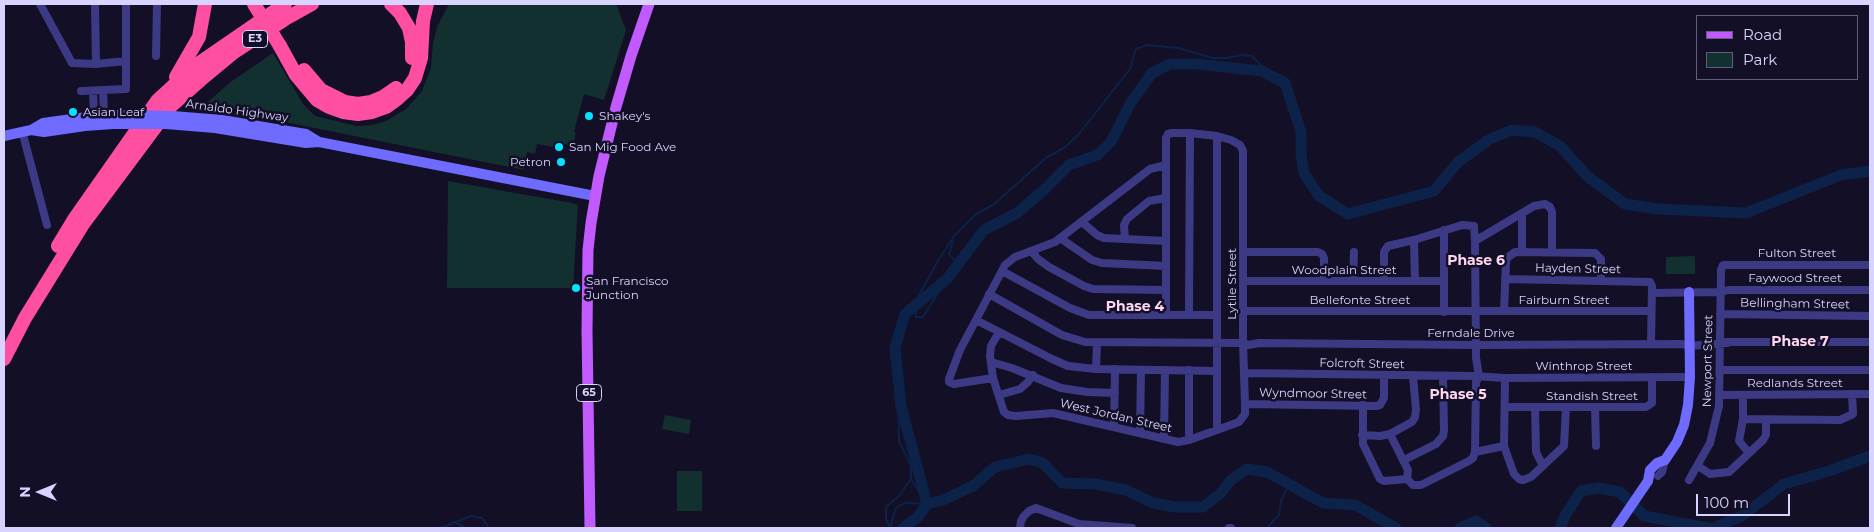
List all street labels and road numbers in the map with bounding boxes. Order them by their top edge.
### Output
road number: E3 [242,30,268,48]
street label: Arnaldo Highway [185,97,289,125]
street label: Fulton Street [1758,246,1836,260]
street label: Lytile Street [1225,248,1239,320]
street label: Hayden Street [1535,261,1621,277]
street label: Woodplain Street [1291,263,1397,277]
street label: Faywood Street [1748,271,1842,285]
street label: Bellefonte Street [1310,293,1410,307]
street label: Fairburn Street [1519,293,1609,307]
street label: Bellingham Street [1740,296,1850,312]
street label: Newport Street [1700,315,1716,407]
street label: Ferndale Drive [1427,326,1515,340]
street label: Folcroft Street [1319,356,1405,372]
street label: Winthrop Street [1535,359,1633,373]
street label: Redlands Street [1747,376,1843,390]
road number: 65 [576,384,602,402]
street label: Wyndmoor Street [1259,386,1367,402]
street label: Standish Street [1546,389,1638,403]
street label: West Jordan Street [1058,396,1174,436]

